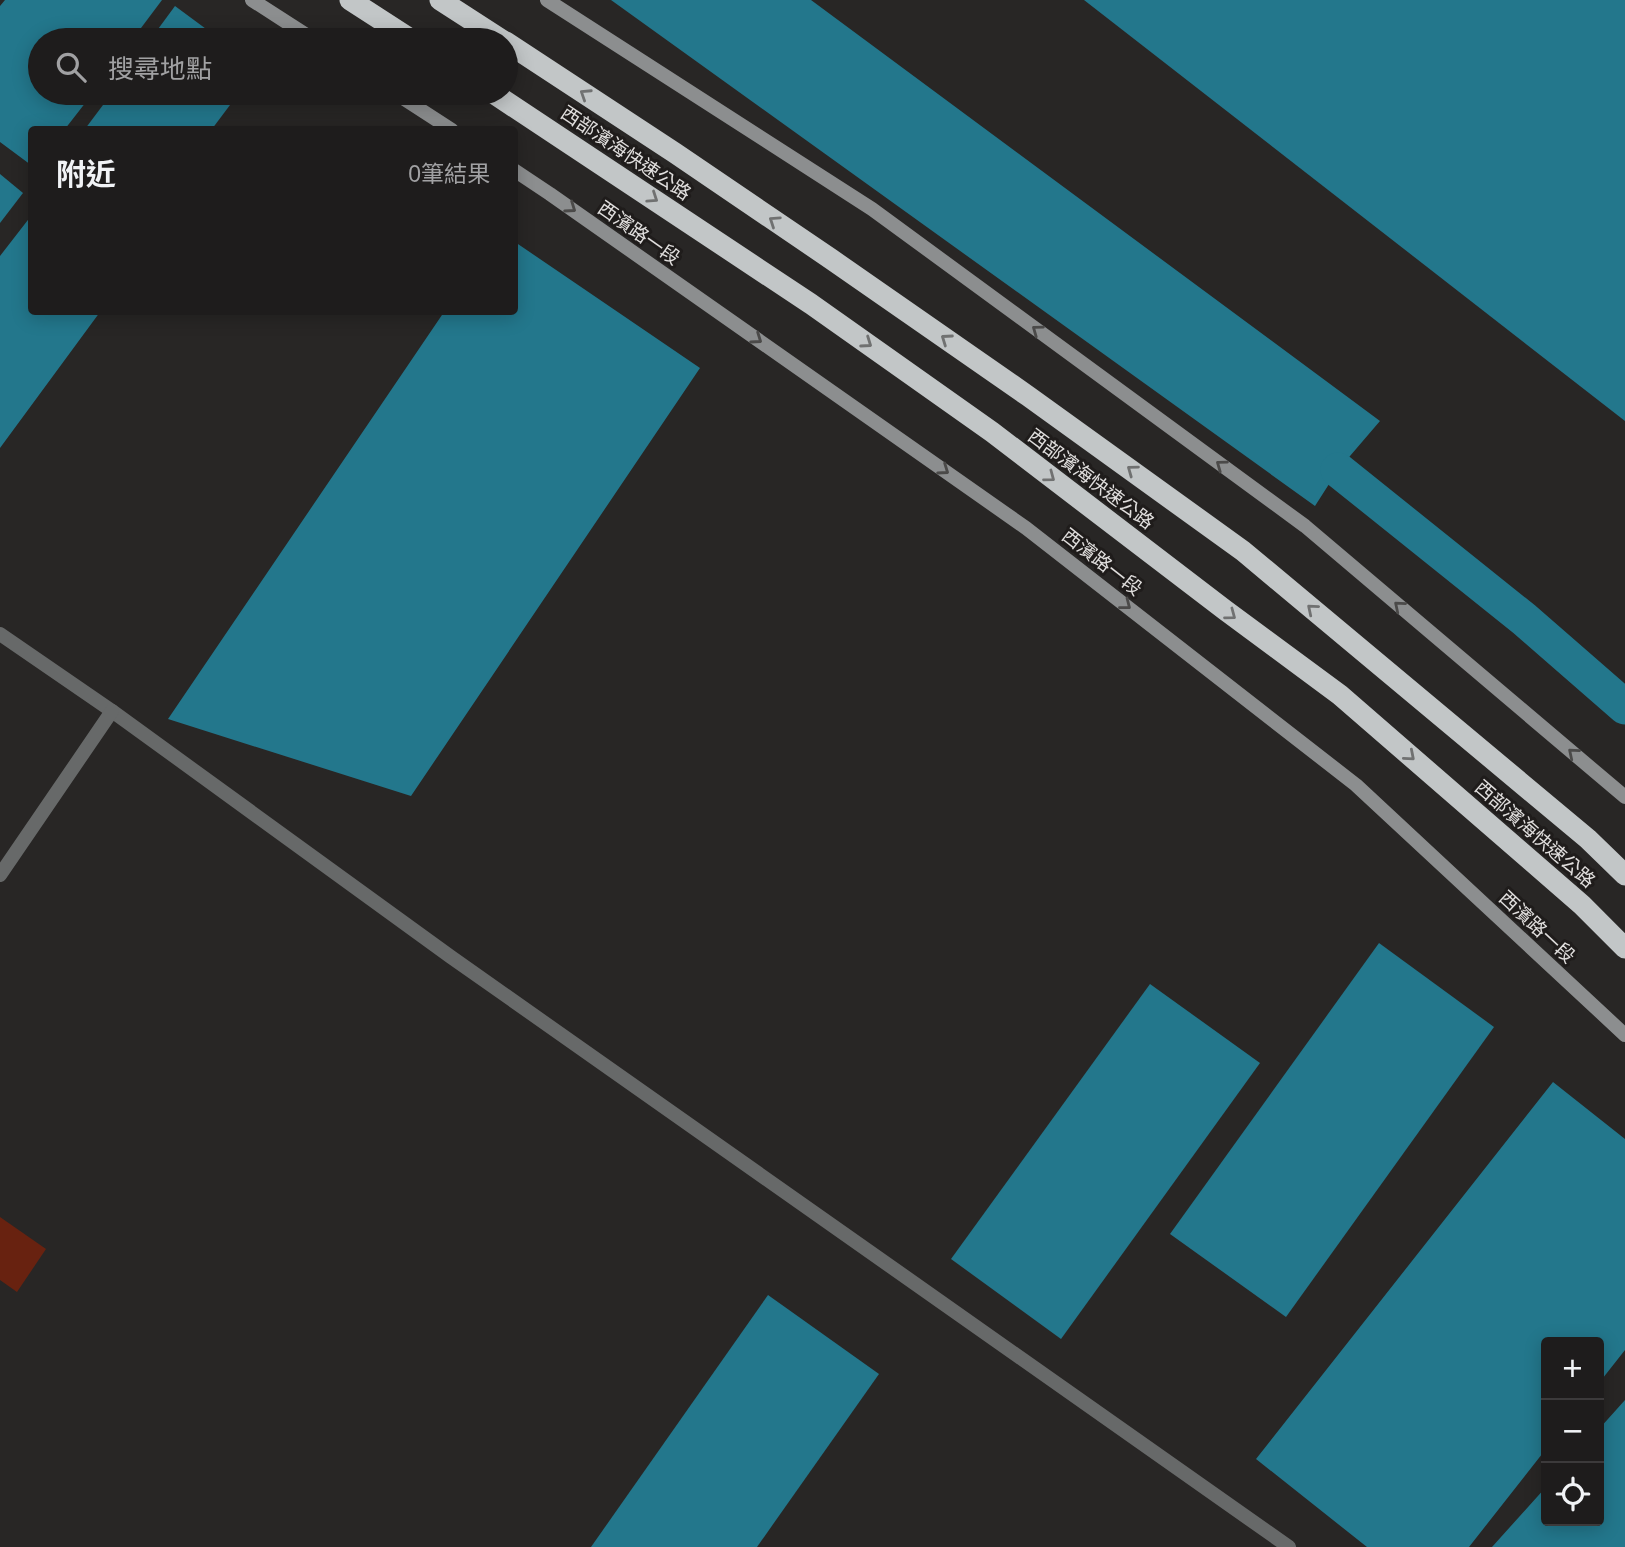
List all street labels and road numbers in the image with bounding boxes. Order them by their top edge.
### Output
street label: 西部濱海快速公路 [557,102,695,204]
street label: 西濱路一段 [594,197,684,269]
street label: 西部濱海快速公路 [1024,425,1158,533]
street label: 西濱路一段 [1058,524,1146,600]
street label: 西部濱海快速公路 [1471,776,1599,892]
street label: 西濱路一段 [1495,887,1579,967]

